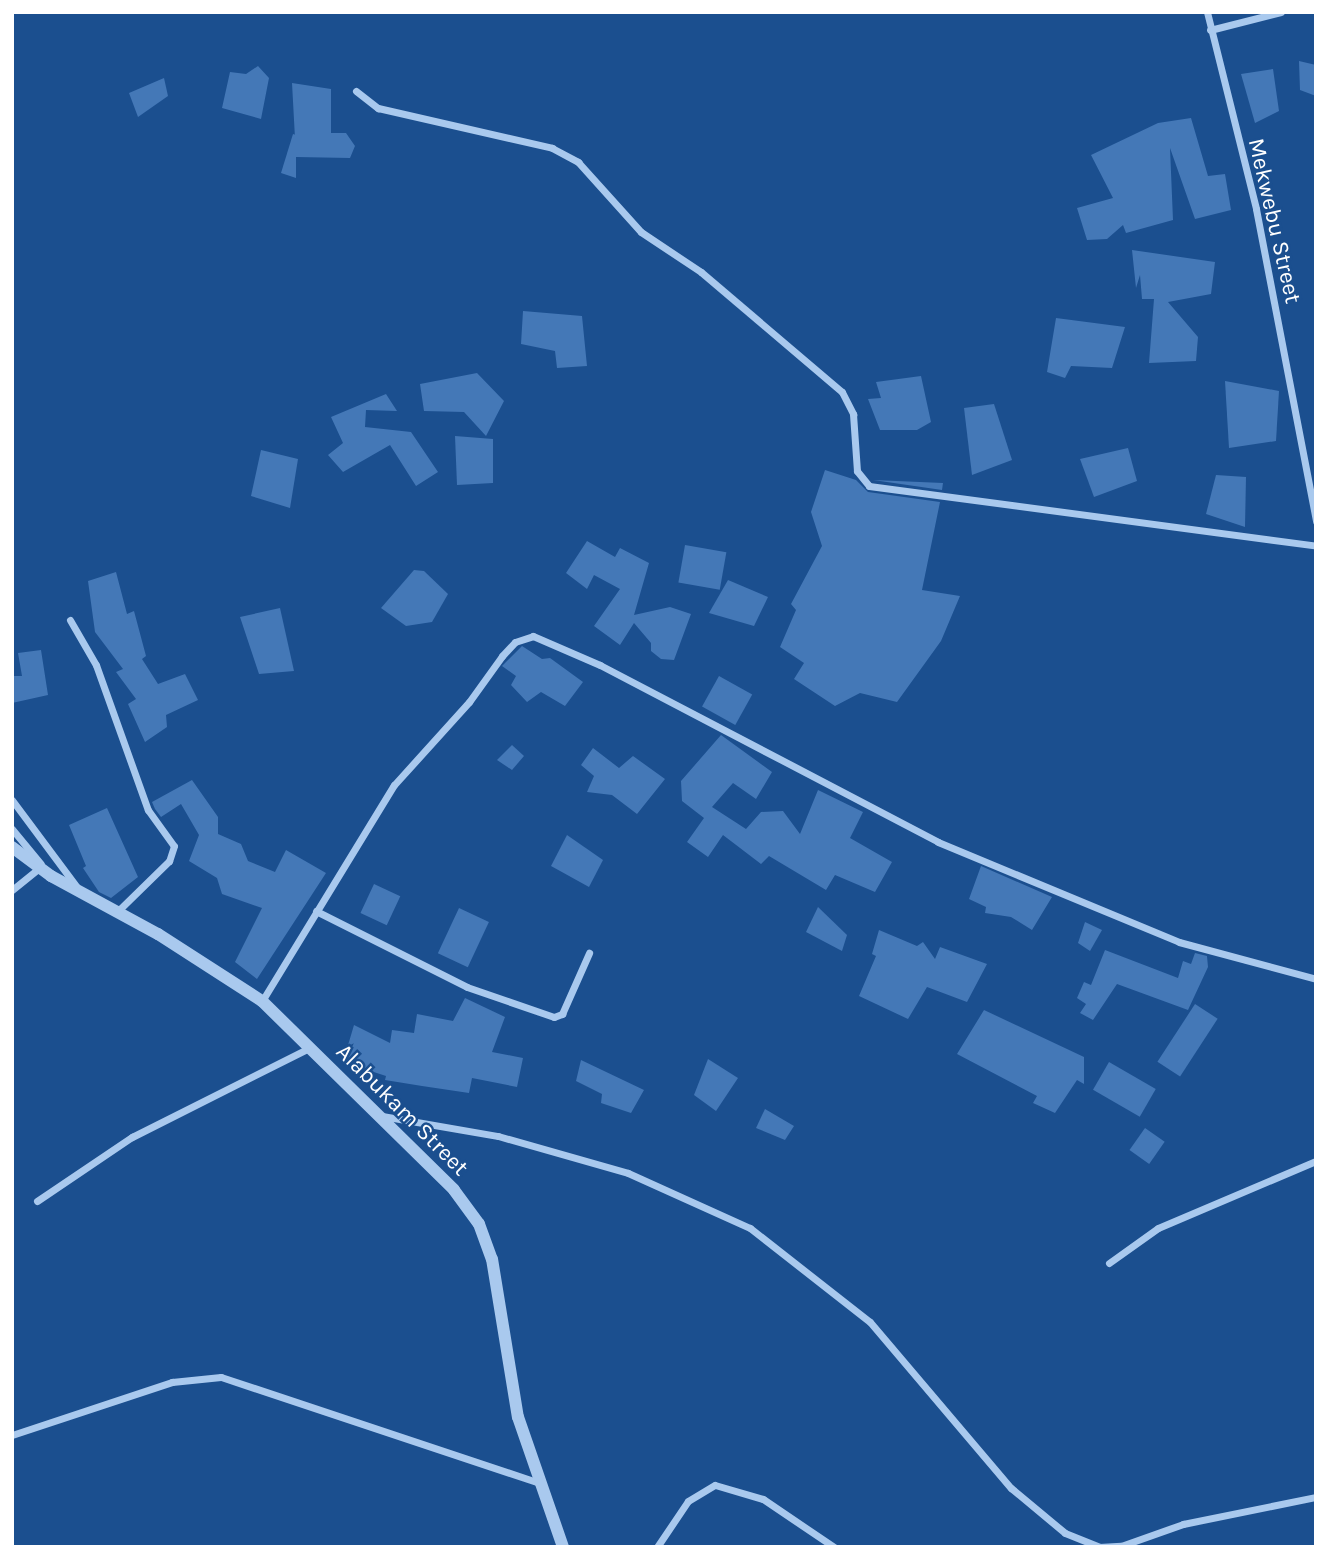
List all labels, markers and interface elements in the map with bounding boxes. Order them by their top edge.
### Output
street label: Mekwebu Street [1242,136,1306,306]
street label: Alabukam Street [330,1038,474,1182]

